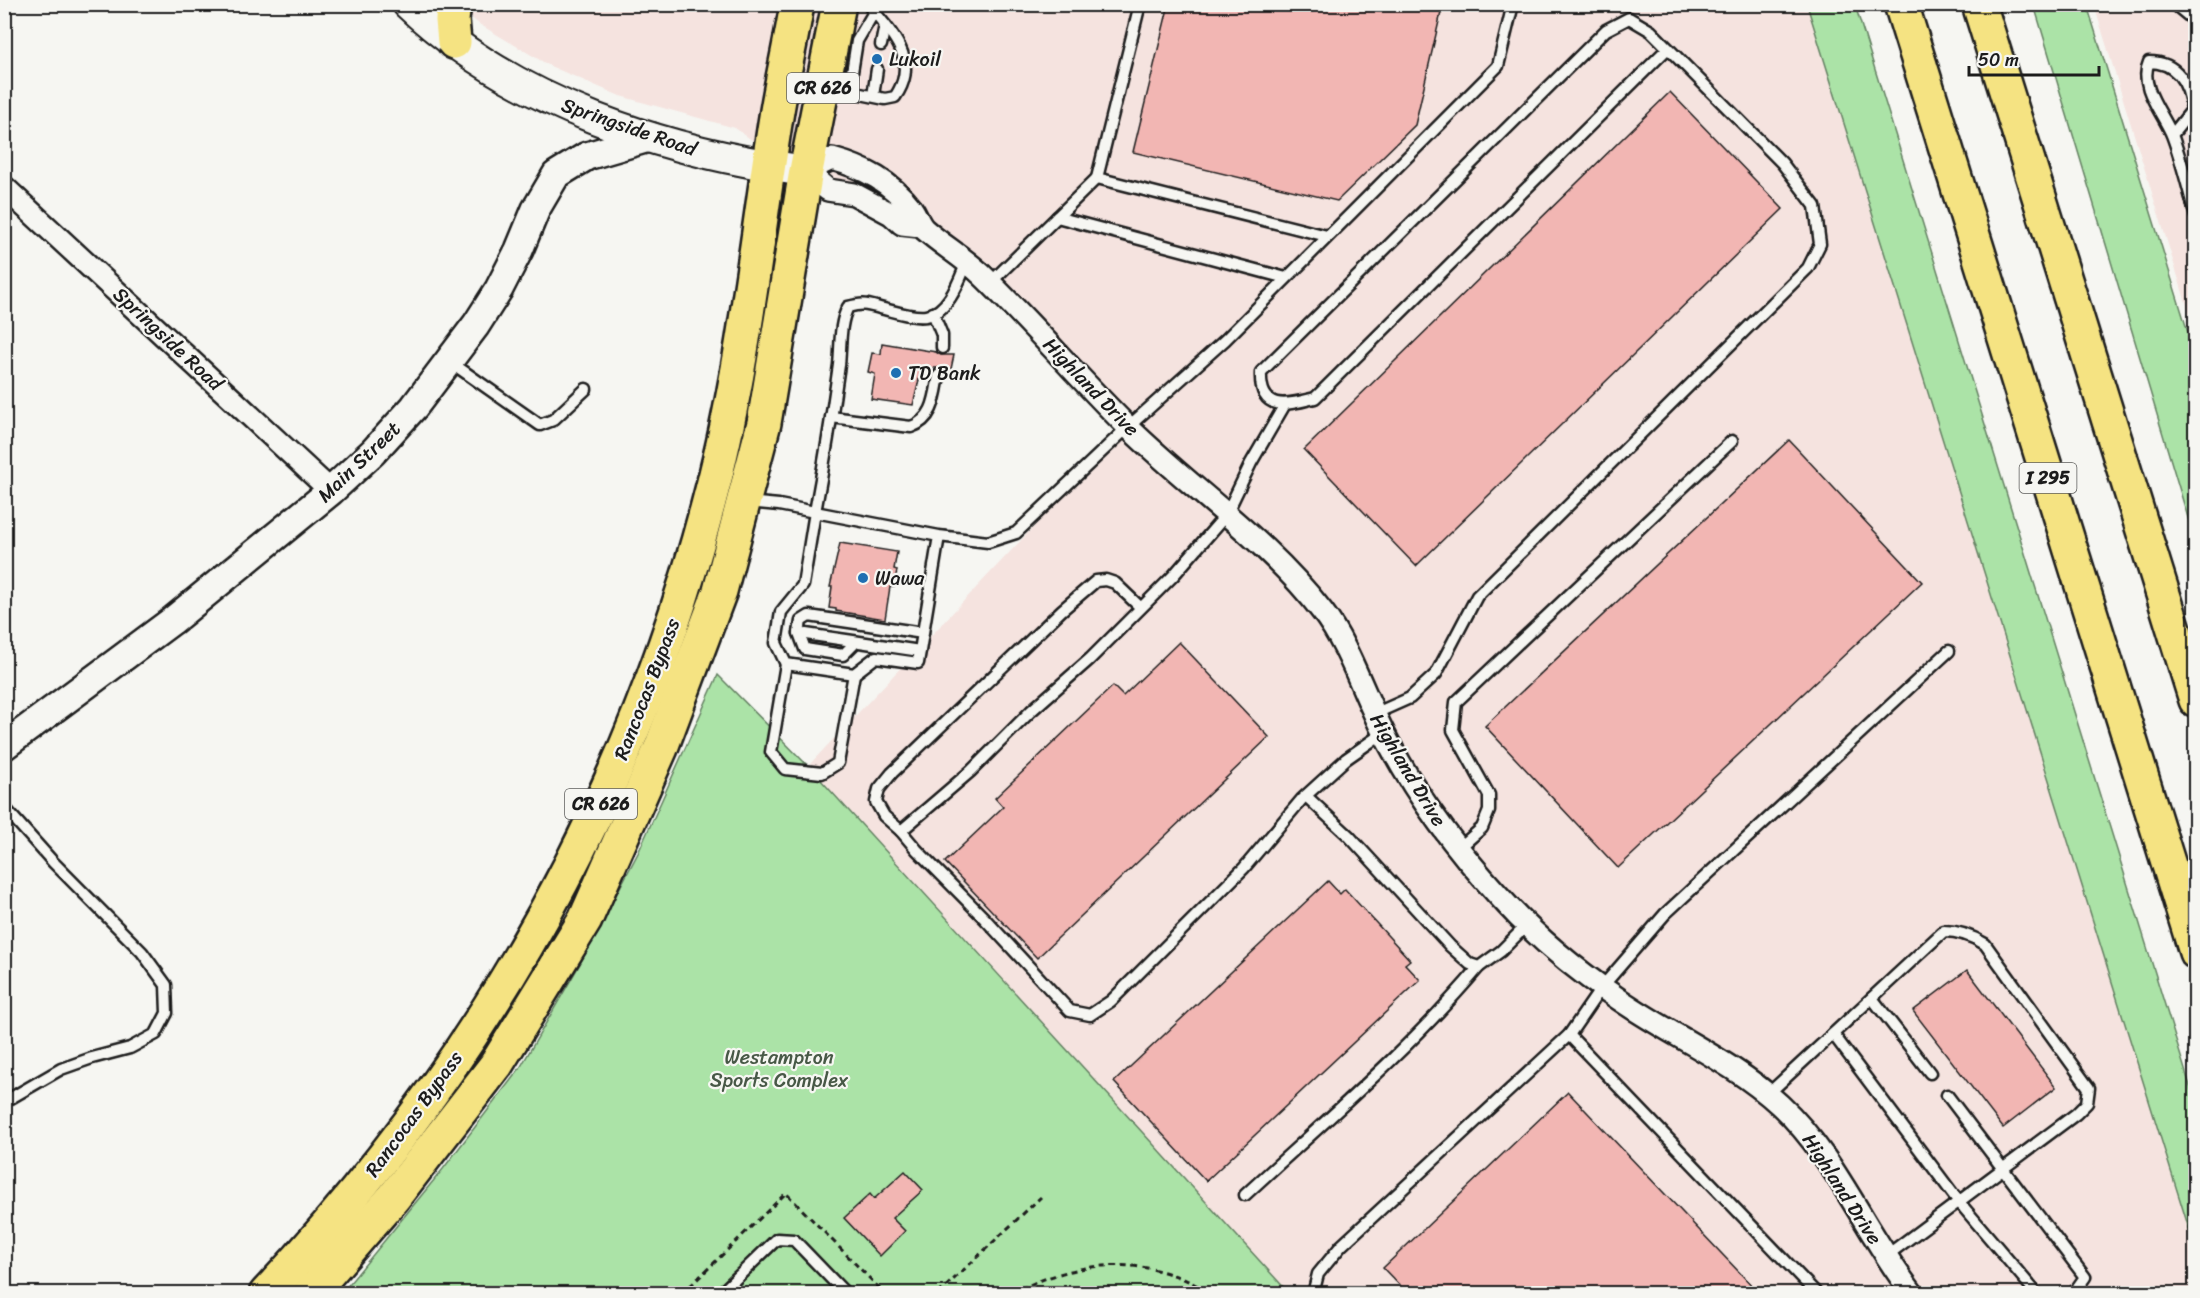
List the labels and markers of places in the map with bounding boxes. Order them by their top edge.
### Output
place label: Lukoil [889,42,942,77]
marker: Lukoil [870,52,884,66]
place label: TD Bank [908,356,981,391]
marker: TD Bank [889,366,903,380]
place label: Wawa [875,561,925,596]
marker: Wawa [856,571,870,585]

